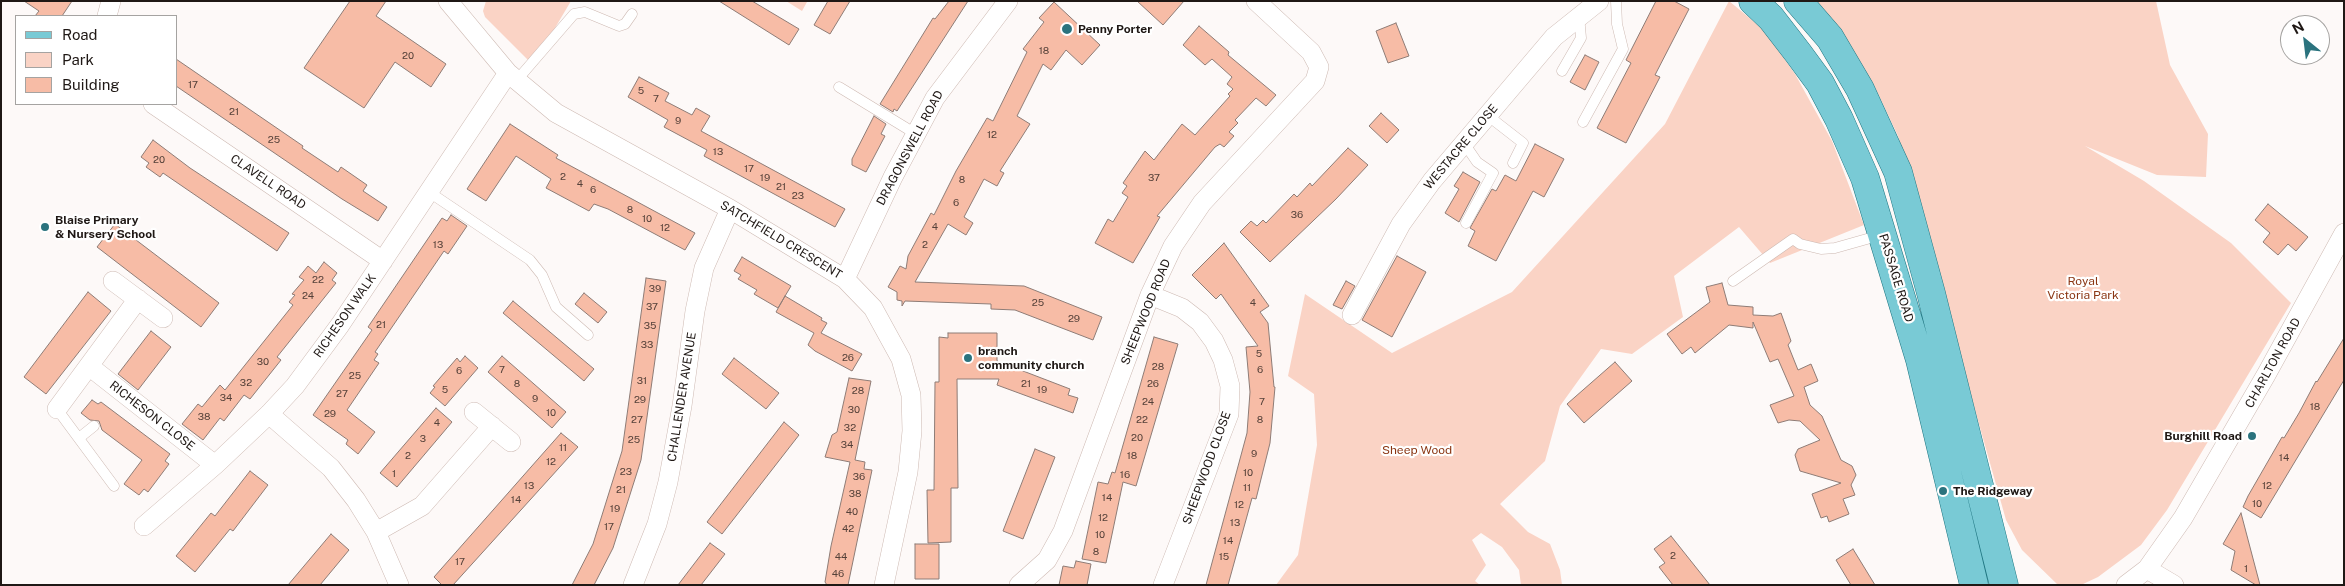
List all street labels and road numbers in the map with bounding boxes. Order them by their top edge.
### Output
street label: DRAGONSWELL ROAD [874,88,946,208]
street label: WESTACRE CLOSE [1421,101,1501,193]
street label: CLAVELL ROAD [227,151,309,213]
street label: SATCHFIELD CRESCENT [717,198,845,282]
street label: PASSAGE ROAD [1876,232,1916,324]
street label: SHEEPWOOD ROAD [1118,257,1174,367]
street label: RICHESON WALK [311,271,379,361]
street label: CHARLTON ROAD [2242,315,2304,411]
street label: CHALLENDER AVENUE [665,331,699,463]
street label: RICHESON CLOSE [106,378,198,454]
street label: SHEEPWOOD CLOSE [1180,410,1234,526]

